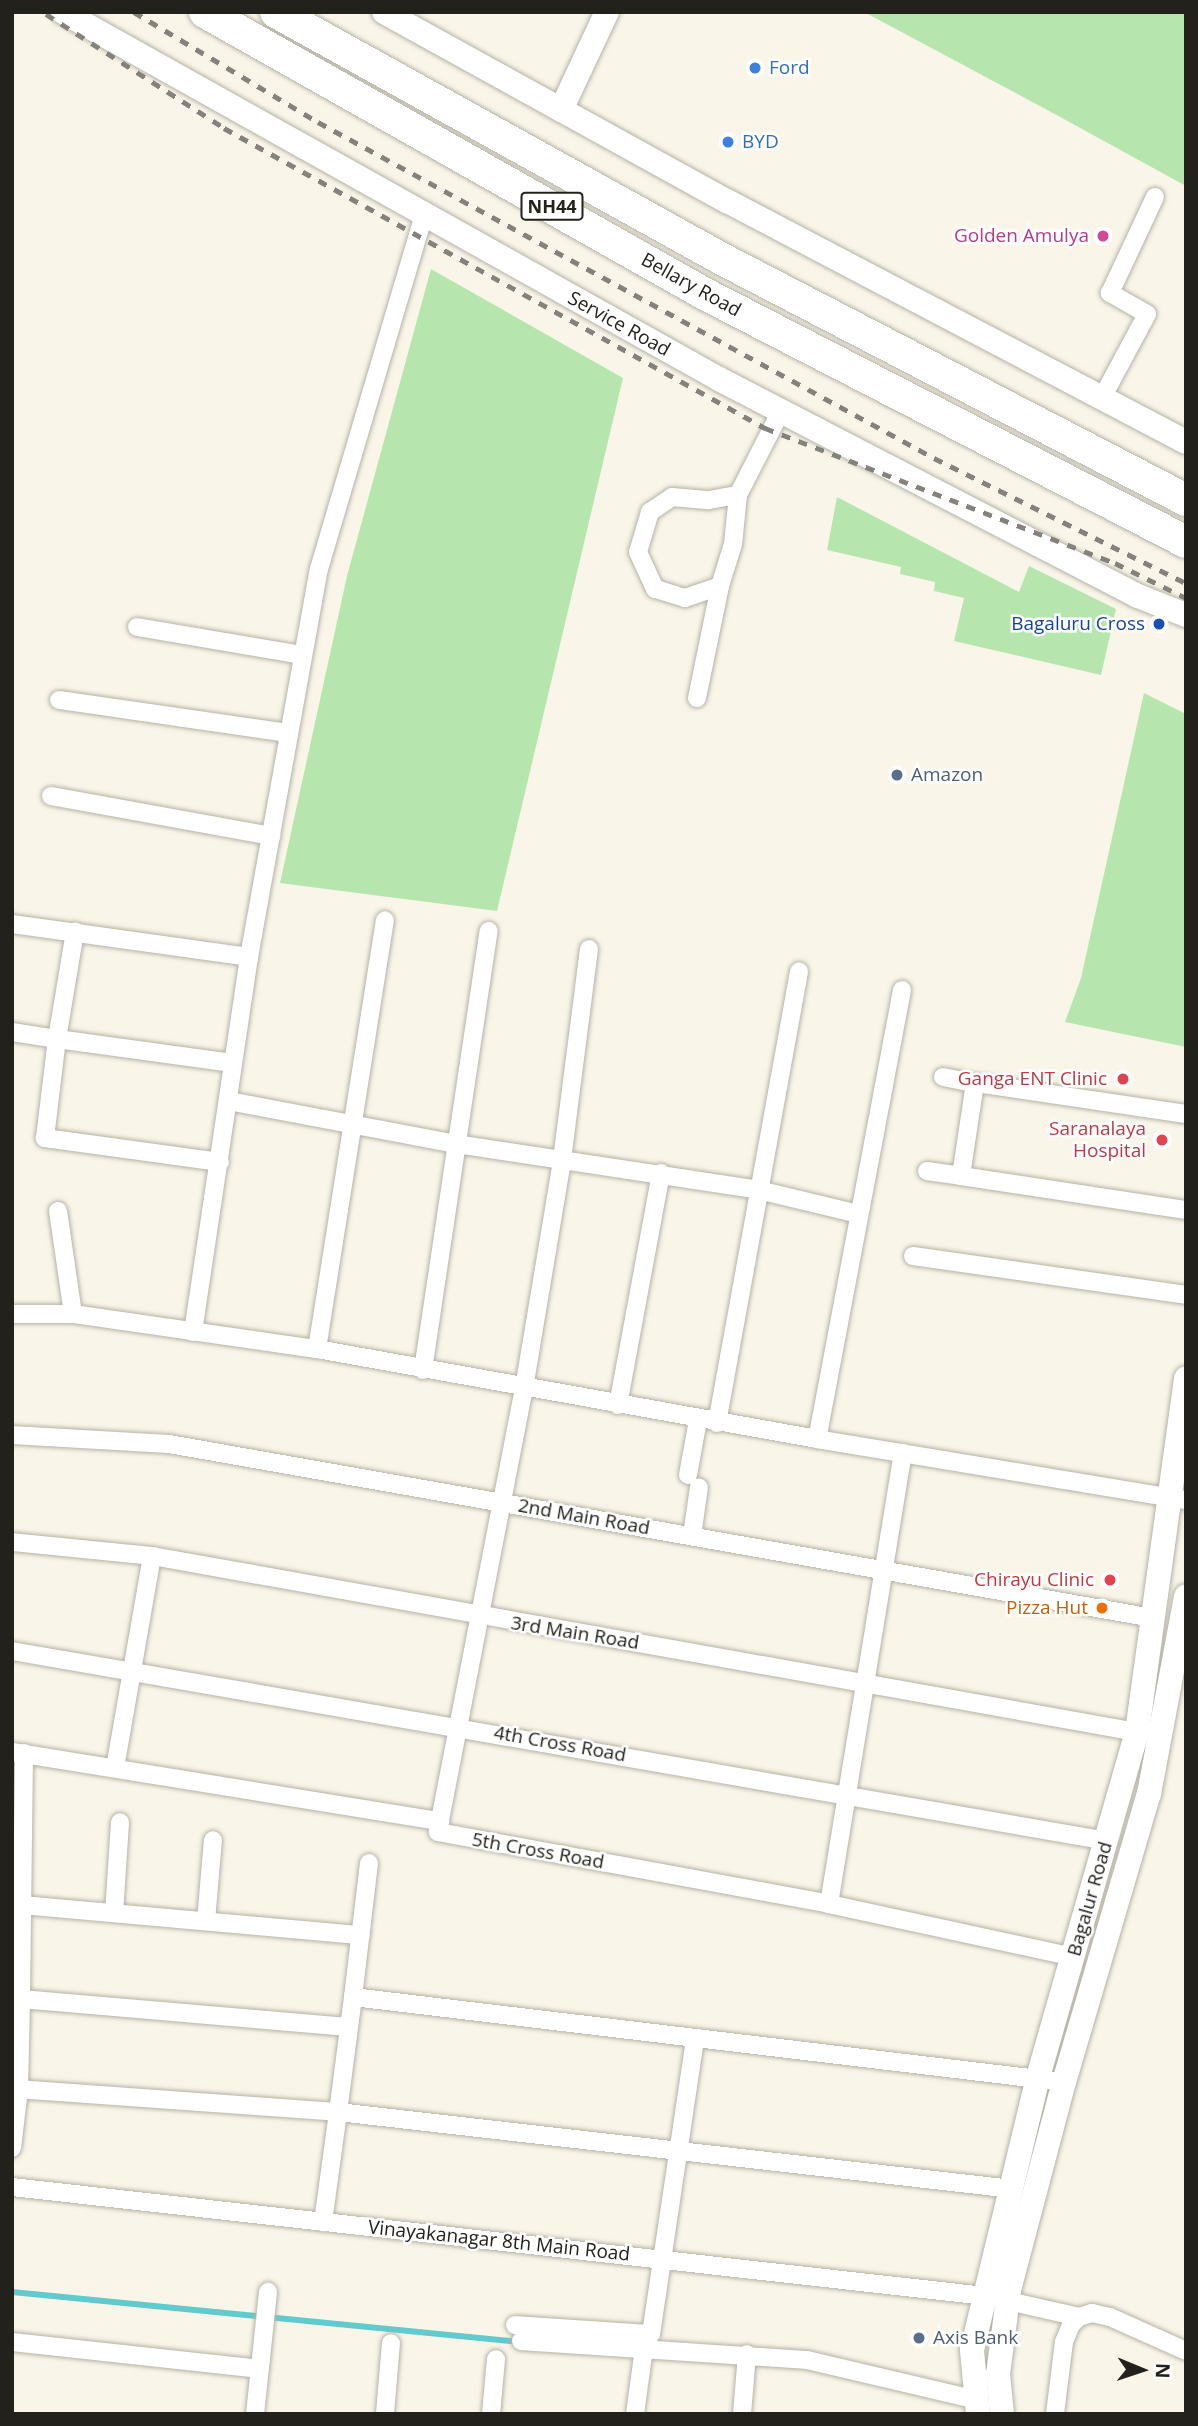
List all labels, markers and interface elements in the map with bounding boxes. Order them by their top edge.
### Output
place label: Ford [769,57,810,79]
marker: Ford [747,60,763,76]
place label: BYD [742,131,779,153]
marker: BYD [720,134,736,150]
road number: NH44 [520,191,584,220]
place label: Golden Amulya [954,225,1089,247]
marker: Golden Amulya [1095,228,1111,244]
street label: Bellary Road [637,248,745,322]
street label: Service Road [564,287,674,361]
place label: Bagaluru Cross [1011,613,1145,635]
marker: Bagaluru Cross [1151,616,1167,632]
place label: Amazon [911,764,983,786]
marker: Amazon [889,767,905,783]
place label: Ganga ENT Clinic [958,1068,1107,1090]
marker: Ganga ENT Clinic [1113,1069,1133,1089]
place label: Saranalaya Hospital [1049,1118,1146,1162]
marker: Saranalaya Hospital [1152,1130,1172,1150]
street label: 2nd Main Road [516,1494,652,1540]
place label: Chirayu Clinic [974,1569,1094,1591]
marker: Chirayu Clinic [1100,1570,1120,1590]
place label: Pizza Hut [1006,1597,1088,1619]
marker: Pizza Hut [1094,1600,1110,1616]
street label: 3rd Main Road [509,1612,641,1654]
street label: 4th Cross Road [492,1721,628,1767]
street label: 5th Cross Road [470,1828,606,1874]
street label: Bagalur Road [1063,1839,1117,1959]
street label: Vinayakanagar 8th Main Road [367,2216,631,2266]
place label: Axis Bank [933,2327,1018,2349]
marker: Axis Bank [911,2330,927,2346]
north arrow [1107,2335,1177,2405]
text: N [1150,2363,1176,2379]

